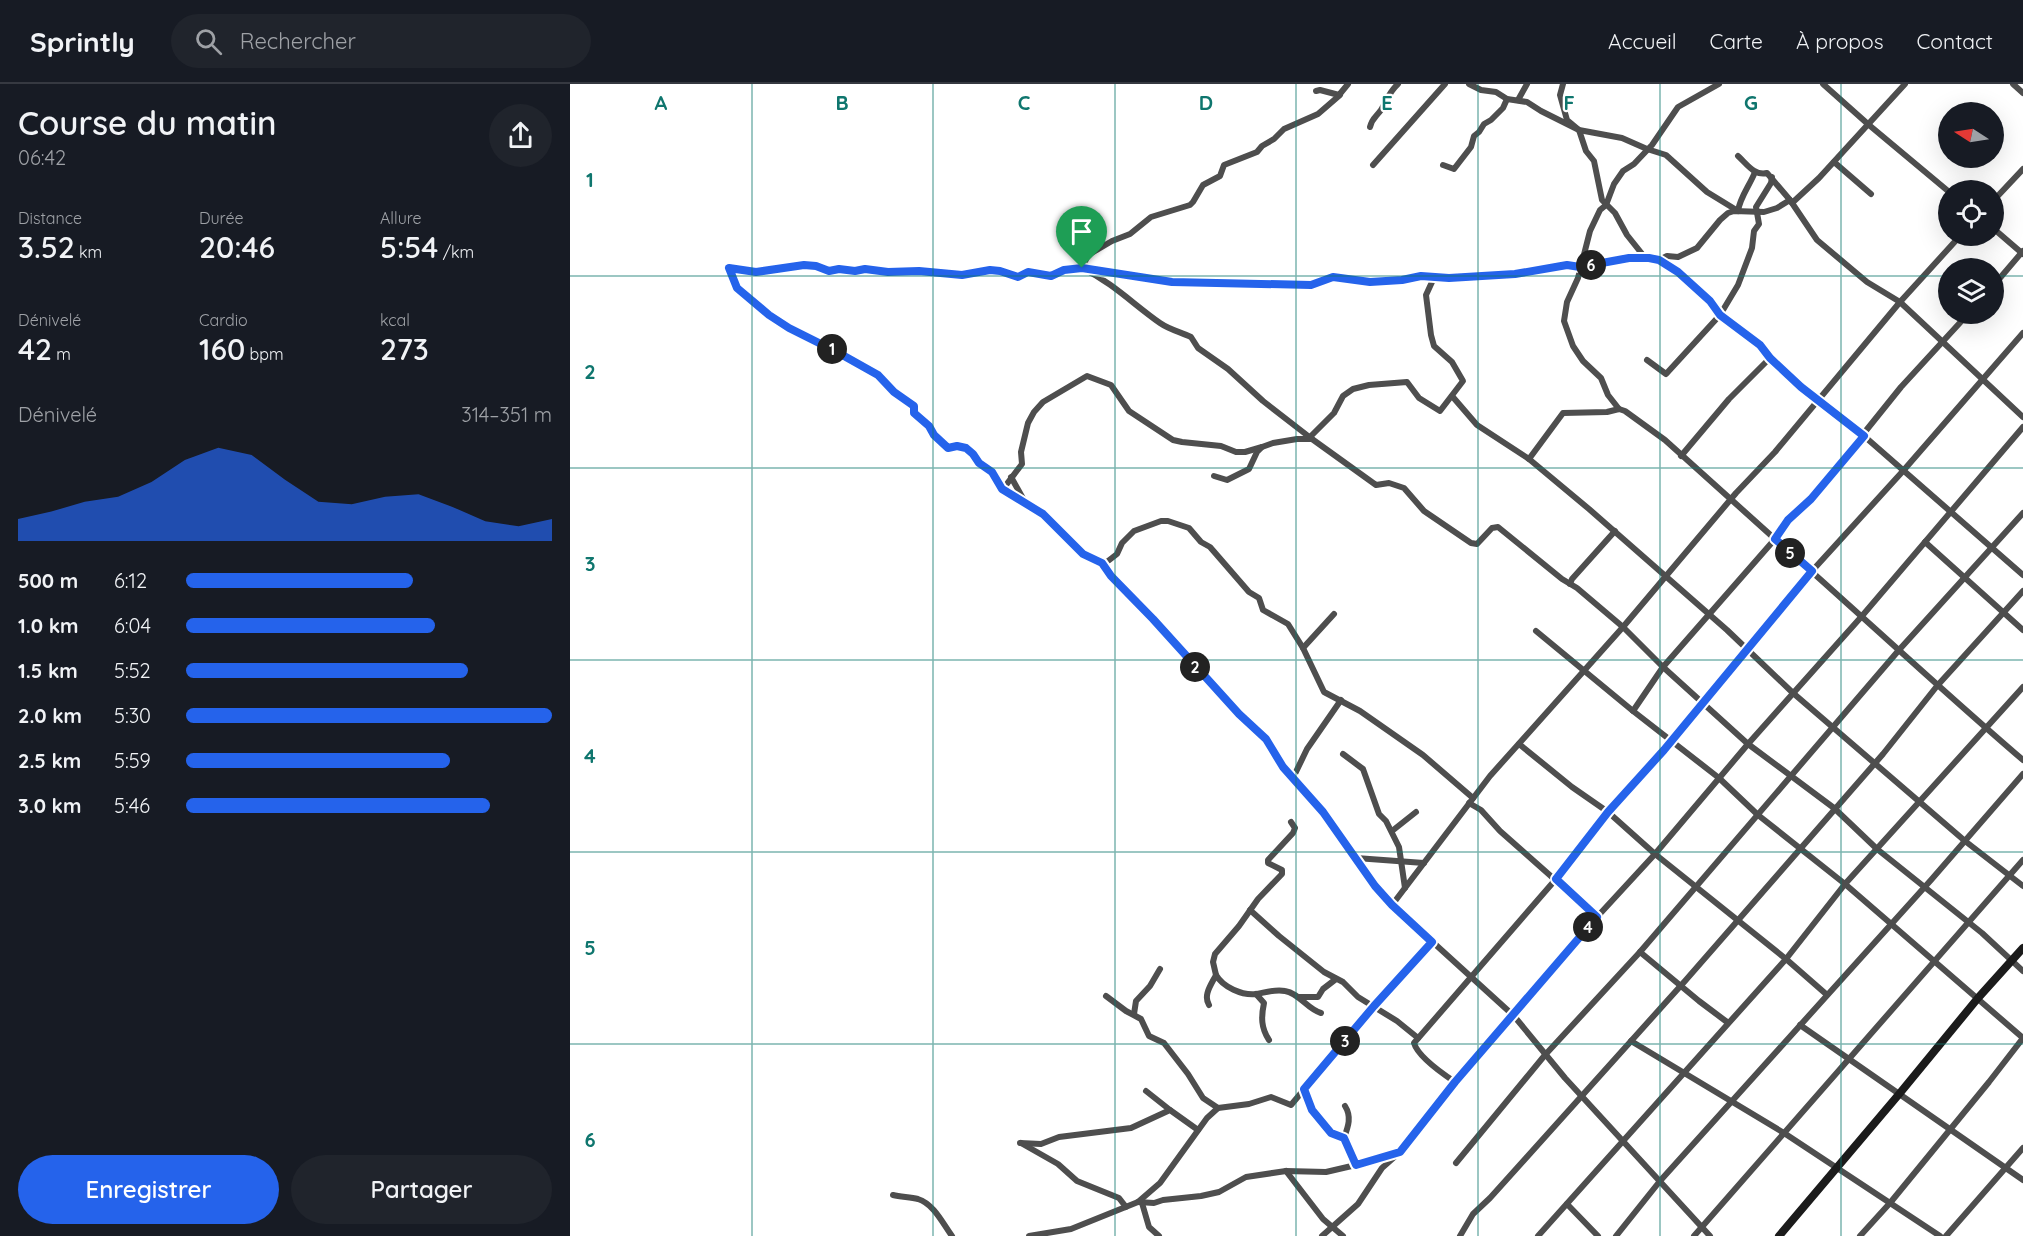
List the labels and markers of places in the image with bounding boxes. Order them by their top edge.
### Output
pin [1056,206,1107,268]
pin: 6 [1576,250,1606,280]
pin: 1 [817,334,847,364]
pin: 5 [1775,538,1805,568]
pin: 2 [1180,652,1210,682]
pin: 4 [1573,912,1603,942]
pin: 3 [1330,1026,1360,1056]

